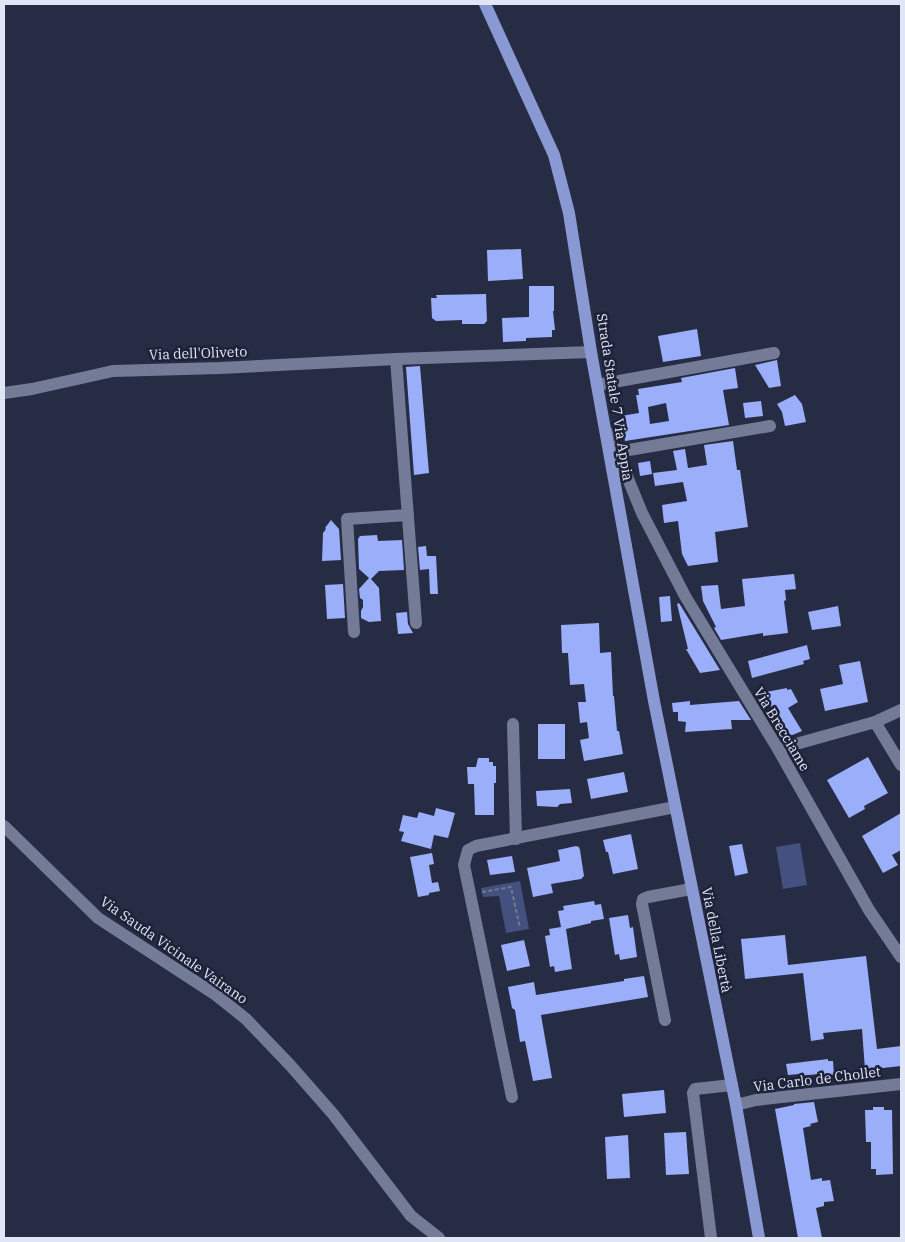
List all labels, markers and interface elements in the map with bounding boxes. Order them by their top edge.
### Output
street label: Strada Statale 7 Via Appia [593,312,637,482]
street label: Via dell'Oliveto [149,342,248,364]
street label: Via Brecciame [750,684,814,774]
street label: Via della Libertà [698,886,736,995]
street label: Via Sauda Vicinale Vairano [97,892,251,1008]
street label: Via Carlo de Chollet [752,1062,882,1096]

